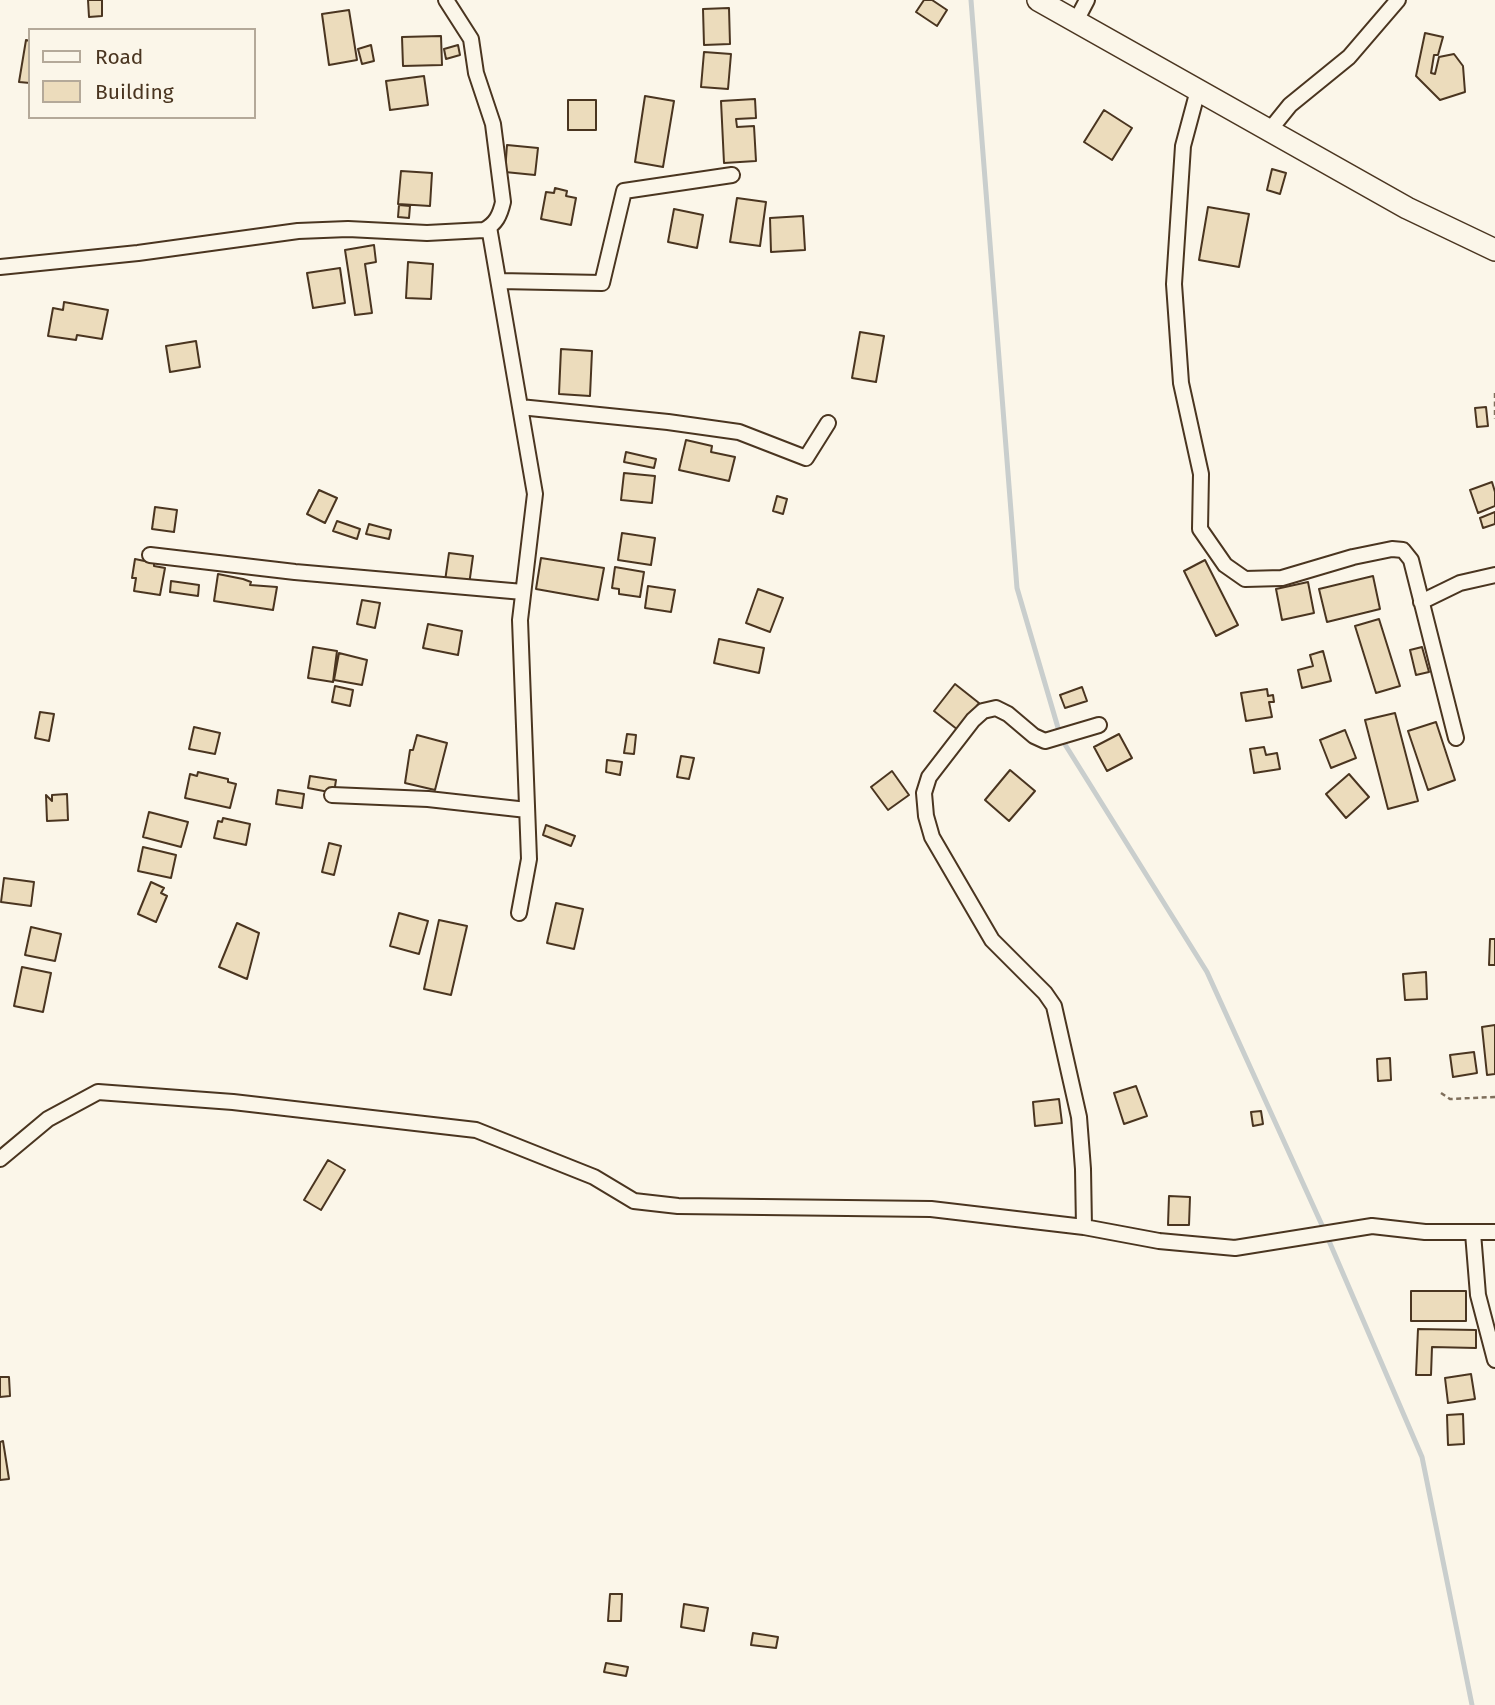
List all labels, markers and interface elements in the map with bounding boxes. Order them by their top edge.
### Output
legend [28,28,256,119]
text: Road [95,44,143,70]
text: Building [95,79,174,105]

